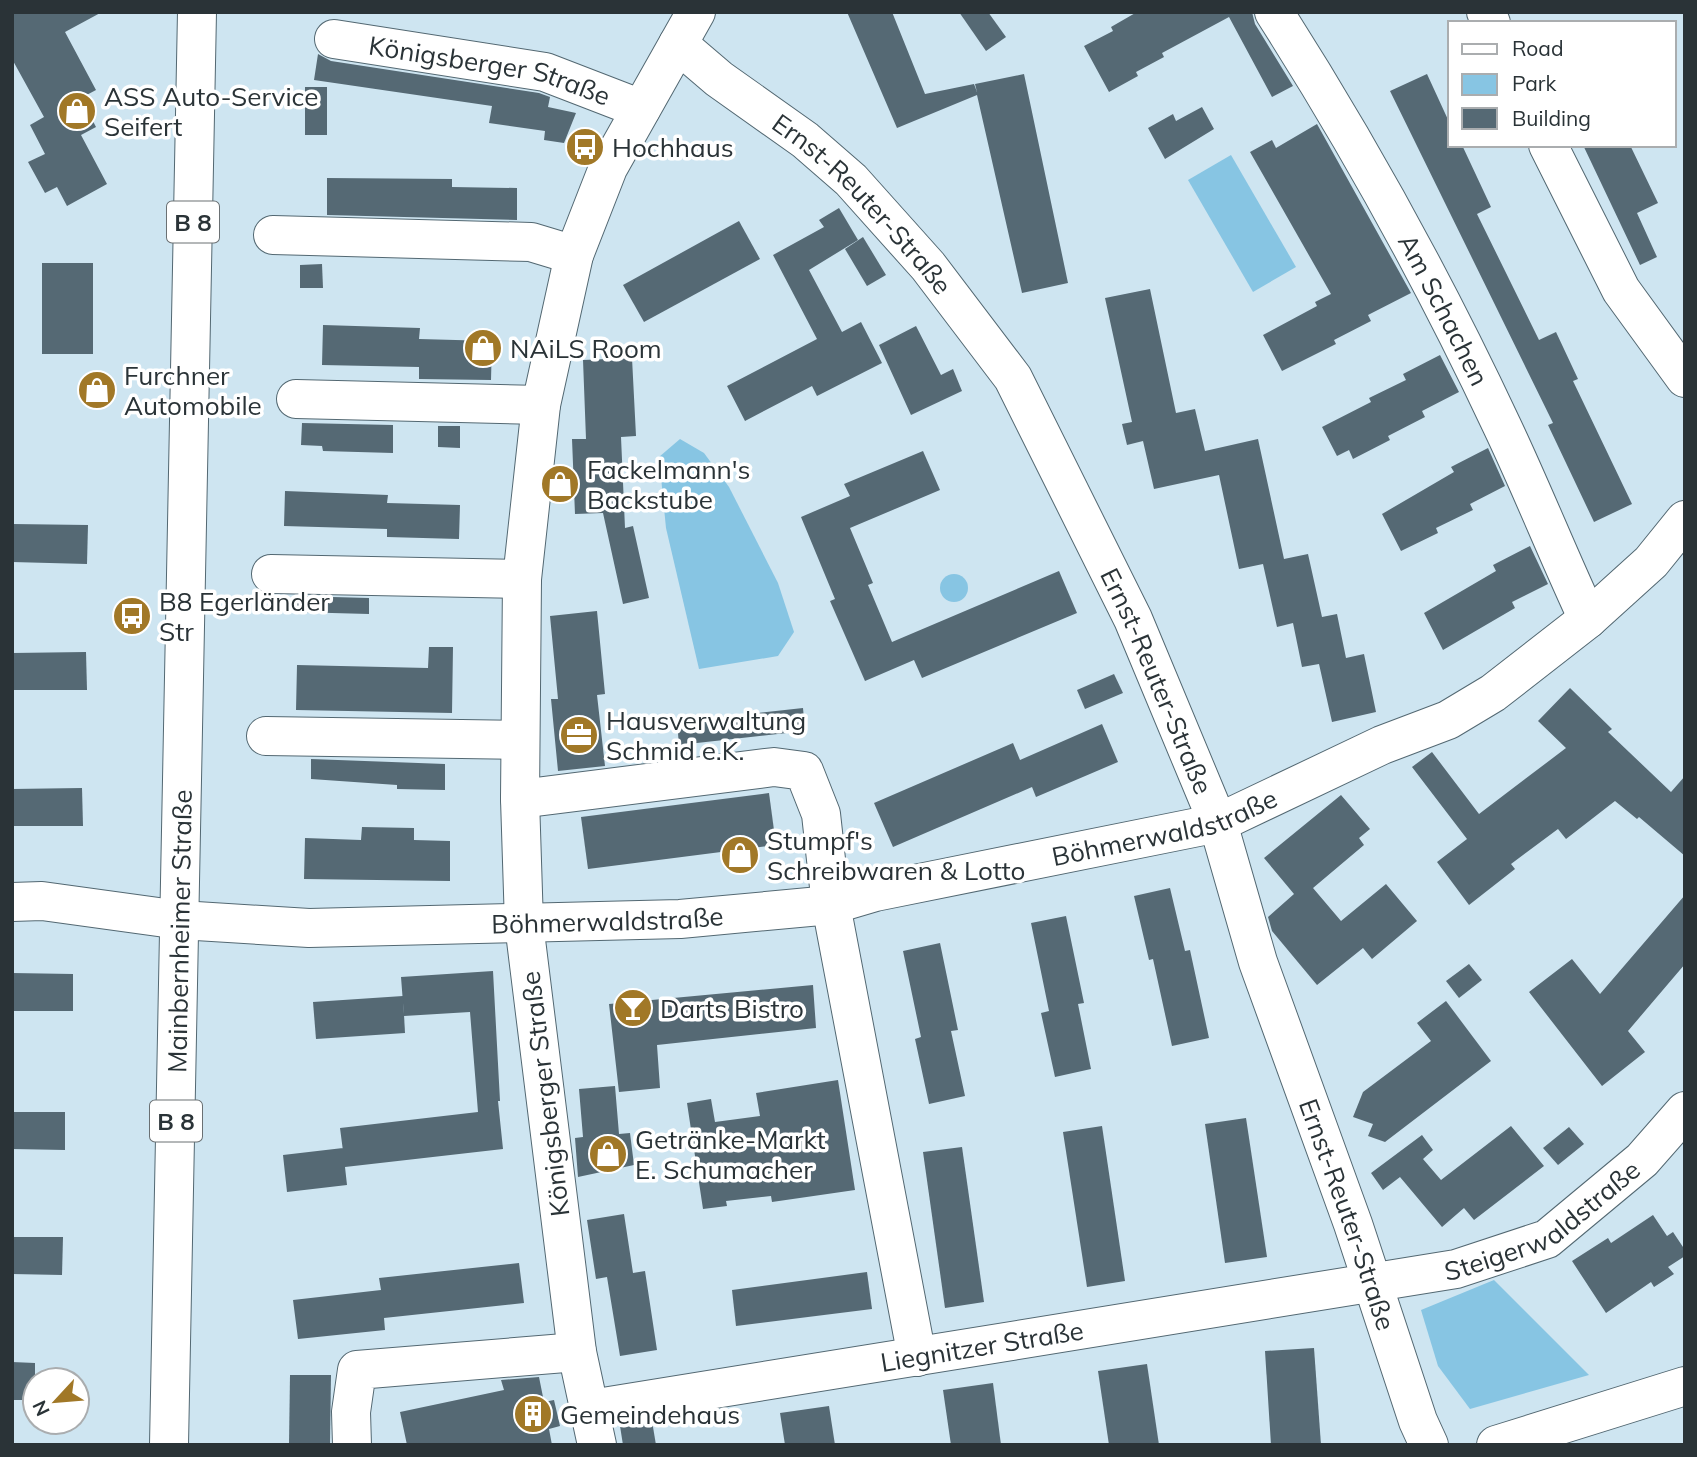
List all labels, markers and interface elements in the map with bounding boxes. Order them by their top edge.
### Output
legend [1448,21,1676,147]
street label: Königsberger Straße [366,28,615,112]
text: Road [1512,35,1563,61]
text: Park [1512,70,1556,96]
place label: ASS Auto-Service Seifert [104,80,318,143]
shop icon: ASS Auto-Service Seifert [56,90,98,132]
text: Building [1512,105,1591,131]
street label: Ernst-Reuter-Straße [766,106,960,301]
bus stop icon: Hochhaus [564,126,606,168]
place label: Hochhaus [612,131,734,164]
road number: B 8 [167,202,219,243]
street label: Am Schachen [1391,228,1497,391]
shop icon: NAiLS Room [462,327,504,369]
place label: NAiLS Room [510,332,662,365]
place label: Furchner Automobile [124,359,262,422]
shop icon: Furchner Automobile [76,369,118,411]
place label: Fackelmann's Backstube [587,453,751,516]
shop icon: Fackelmann's Backstube [539,463,581,505]
street label: Ernst-Reuter-Straße [1094,562,1221,799]
place label: B8 Egerländer Str [159,585,330,648]
bus stop icon: B8 Egerländer Str [111,595,153,637]
place label: Hausverwaltung Schmid e.K. [606,704,806,767]
office icon: Hausverwaltung Schmid e.K. [558,714,600,756]
street label: Böhmerwaldstraße [1049,781,1282,873]
street label: Mainbernheimer Straße [160,789,198,1073]
place label: Stumpf's Schreibwaren & Lotto [767,824,1025,887]
shop icon: Stumpf's Schreibwaren & Lotto [719,834,761,876]
street label: Böhmerwaldstraße [491,899,725,940]
street label: Königsberger Straße [514,969,576,1219]
bar icon: Darts Bistro [612,987,654,1029]
place label: Darts Bistro [660,992,804,1025]
street label: Ernst-Reuter-Straße [1292,1094,1403,1334]
road number: B 8 [150,1100,202,1142]
place label: Getränke-Markt E. Schumacher [635,1123,826,1186]
shop icon: Getränke-Markt E. Schumacher [587,1133,629,1175]
street label: Steigerwaldstraße [1442,1153,1646,1287]
street label: Liegnitzer Straße [878,1313,1086,1378]
north arrow [21,1366,91,1436]
building icon: Gemeindehaus [512,1393,554,1435]
text: N [27,1397,55,1420]
place label: Gemeindehaus [560,1398,740,1431]

